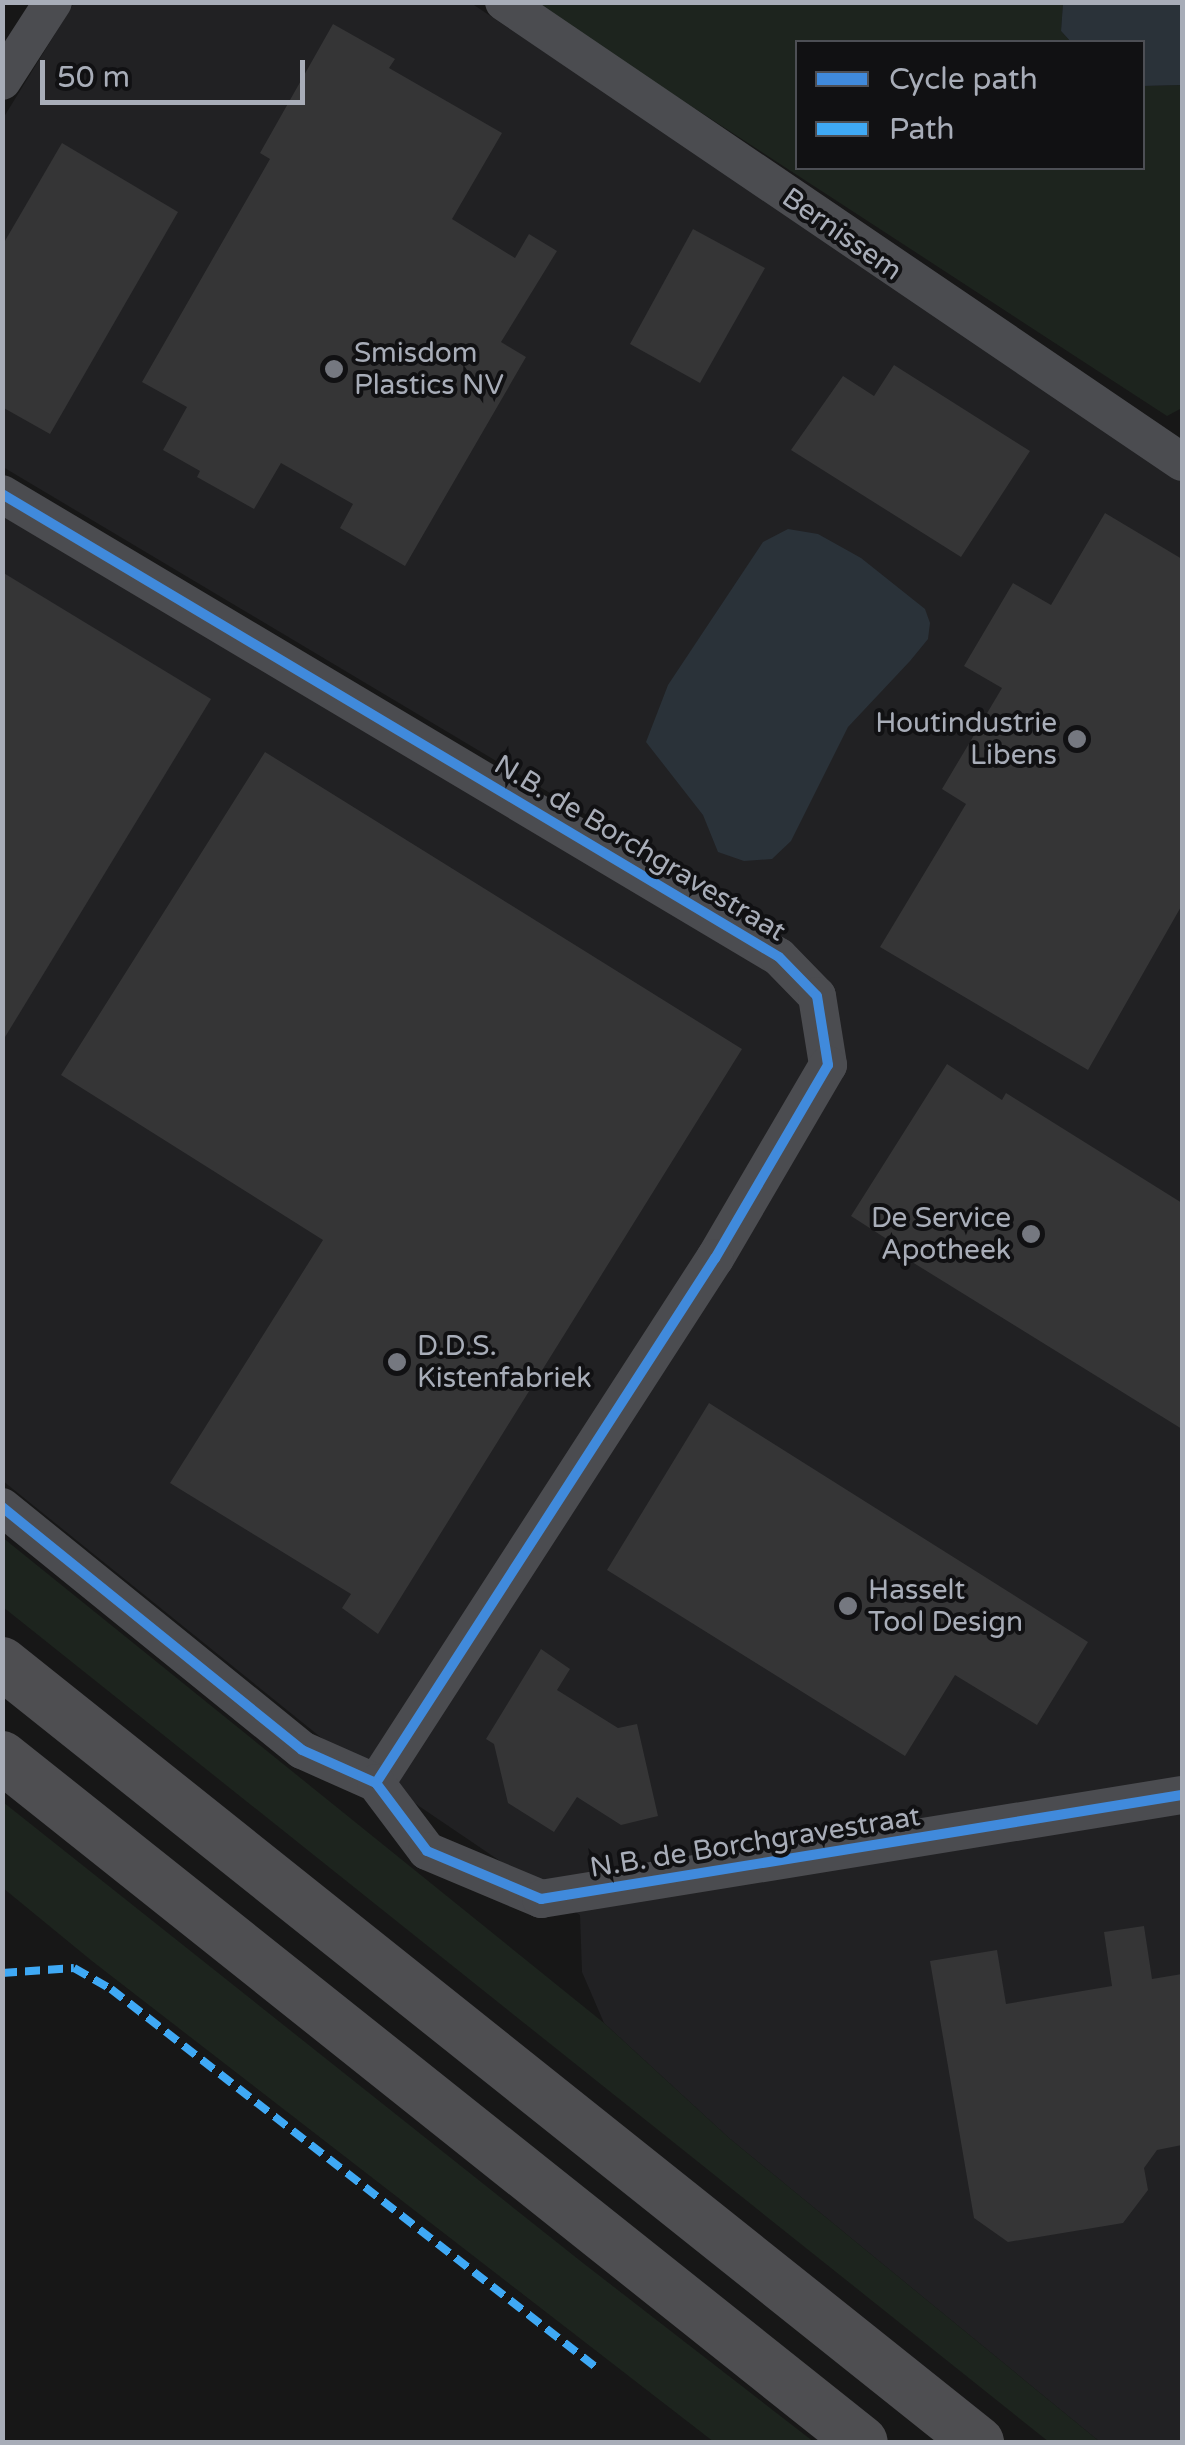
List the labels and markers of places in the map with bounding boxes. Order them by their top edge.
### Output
place label: Smisdom Plastics NV [354,336,504,402]
marker: Smisdom Plastics NV [323,358,345,380]
place label: Houtindustrie Libens [875,706,1057,772]
marker: Houtindustrie Libens [1066,728,1088,750]
place label: De Service Apotheek [871,1201,1011,1267]
marker: De Service Apotheek [1020,1223,1042,1245]
place label: D.D.S. Kistenfabriek [417,1329,592,1395]
marker: D.D.S. Kistenfabriek [386,1351,408,1373]
place label: Hasselt Tool Design [868,1573,1023,1639]
marker: Hasselt Tool Design [837,1595,859,1617]

